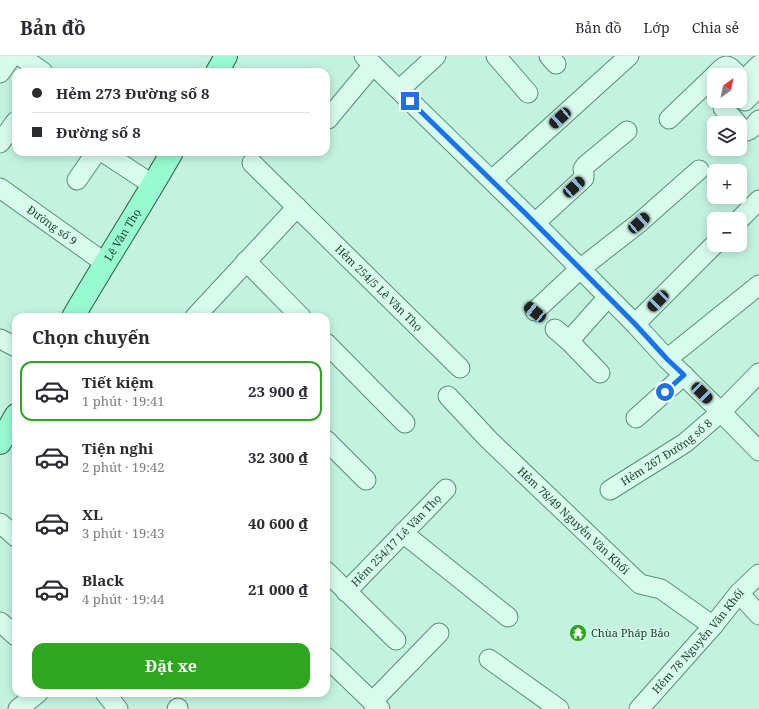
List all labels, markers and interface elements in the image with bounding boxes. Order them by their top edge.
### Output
text: Bản đồ [20,15,86,41]
text: Bản đồ [575,18,622,37]
text: Lớp [644,18,670,37]
text: Chia sẻ [692,18,739,37]
north arrow [707,68,747,108]
map controls [707,68,747,252]
text: Hẻm 273 Đường số 8 [56,83,210,103]
route end [401,92,419,110]
car [547,106,573,130]
button: layers [707,116,747,156]
text: Đường số 8 [56,122,141,142]
button: + [707,164,747,204]
car [561,175,587,199]
street label: Đường số 9 [24,202,81,248]
street label: Lê Văn Thọ [100,206,144,264]
car [626,211,652,235]
button: − [707,212,747,252]
street label: Hẻm 254/5 Lê Văn Thọ [332,241,426,334]
car [645,288,671,314]
car [522,300,548,324]
text: Chọn chuyến [32,325,150,349]
text: Tiết kiệm [82,372,154,392]
icon: car [34,373,70,409]
car [689,380,715,406]
text: 23 900 ₫ [248,381,308,401]
route start [656,383,674,401]
text: 1 phút · 19:41 [82,392,165,410]
street label: Hẻm 267 Đường số 8 [618,415,715,488]
text: Tiện nghi [82,438,153,458]
icon: car [34,439,70,475]
text: 32 300 ₫ [248,447,308,467]
text: 2 phút · 19:42 [82,458,165,476]
street label: Hẻm 78/49 Nguyễn Văn Khối [515,463,634,578]
street label: Hẻm 254/17 Lê Văn Thọ [347,490,444,589]
text: XL [82,504,103,524]
icon: car [34,505,70,541]
text: 40 600 ₫ [248,513,308,533]
text: 3 phút · 19:43 [82,524,165,542]
text: Black [82,570,124,590]
icon: car [34,571,70,607]
text: 21 000 ₫ [248,579,308,599]
street label: Hẻm 78 Nguyễn Văn Khối [648,584,747,697]
text: 4 phút · 19:44 [82,590,165,608]
temple icon: Chùa Pháp Bảo [568,623,588,643]
place label: Chùa Pháp Bảo [591,625,670,640]
button: Đặt xe [32,643,310,689]

